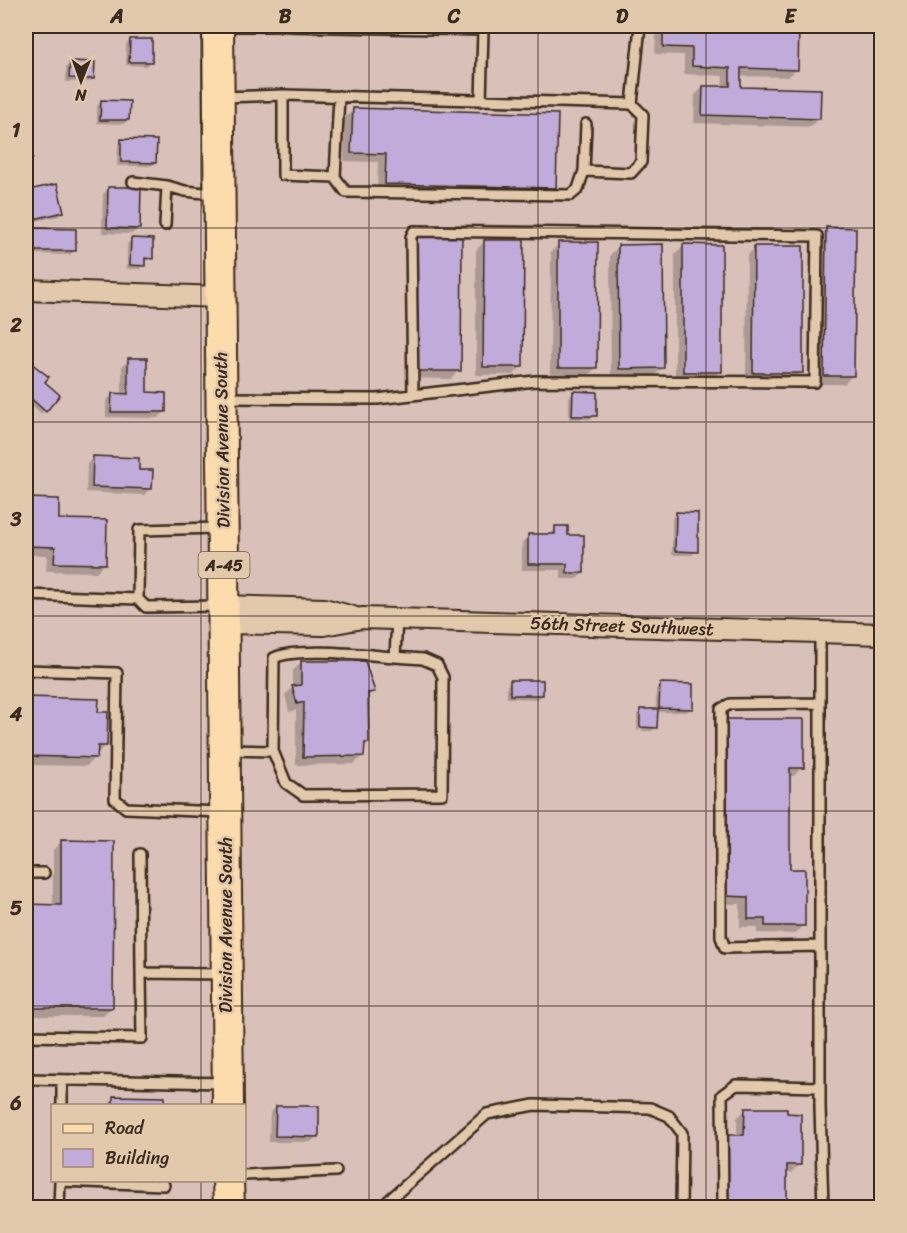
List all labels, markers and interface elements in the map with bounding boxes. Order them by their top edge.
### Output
text: A [109,0,124,34]
text: B [279,0,292,34]
text: C [447,0,461,34]
text: D [616,0,629,34]
text: E [784,0,797,34]
north arrow [51,51,111,111]
text: N [74,81,88,110]
text: 1 [12,113,21,148]
text: 2 [9,308,22,343]
street label: Division Avenue South [204,352,240,528]
text: 3 [10,502,22,537]
road number: A-45 [198,552,250,578]
street label: 56th Street Southwest [530,607,714,645]
text: 4 [9,697,23,732]
street label: Division Avenue South [210,837,242,1013]
text: 5 [10,891,22,926]
text: 6 [9,1086,22,1121]
legend [51,1104,246,1182]
text: Road [105,1112,145,1144]
text: Building [105,1142,169,1174]

